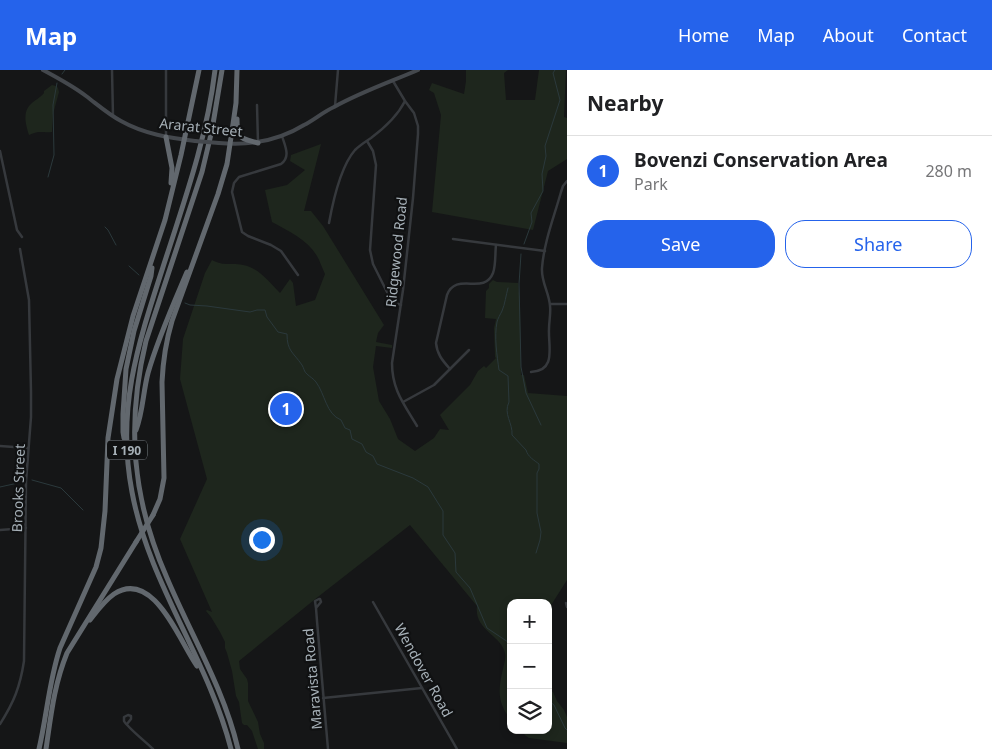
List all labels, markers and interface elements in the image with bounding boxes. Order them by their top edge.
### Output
text: Map [25,19,77,52]
text: Home [678,23,729,47]
text: Map [757,23,795,47]
text: About [823,23,874,47]
text: Contact [902,23,967,47]
text: Nearby [587,89,663,117]
street label: Ararat Street [159,113,243,141]
text: Bovenzi Conservation Area [634,147,888,173]
text: 1 [598,160,608,182]
text: 280 m [925,160,972,182]
text: Park [634,173,668,195]
street label: Ridgewood Road [381,196,411,308]
button: Save [587,220,775,268]
button: Share [785,220,972,268]
pin: 1 [270,390,302,428]
road number: I 190 [107,440,147,460]
street label: Brooks Street [7,443,29,533]
your location [249,527,275,553]
map controls [507,599,552,734]
button: + [507,599,552,644]
street label: Wendover Road [390,620,458,720]
street label: Maravista Road [298,628,326,730]
button: − [507,644,552,689]
button: layers [507,689,552,734]

